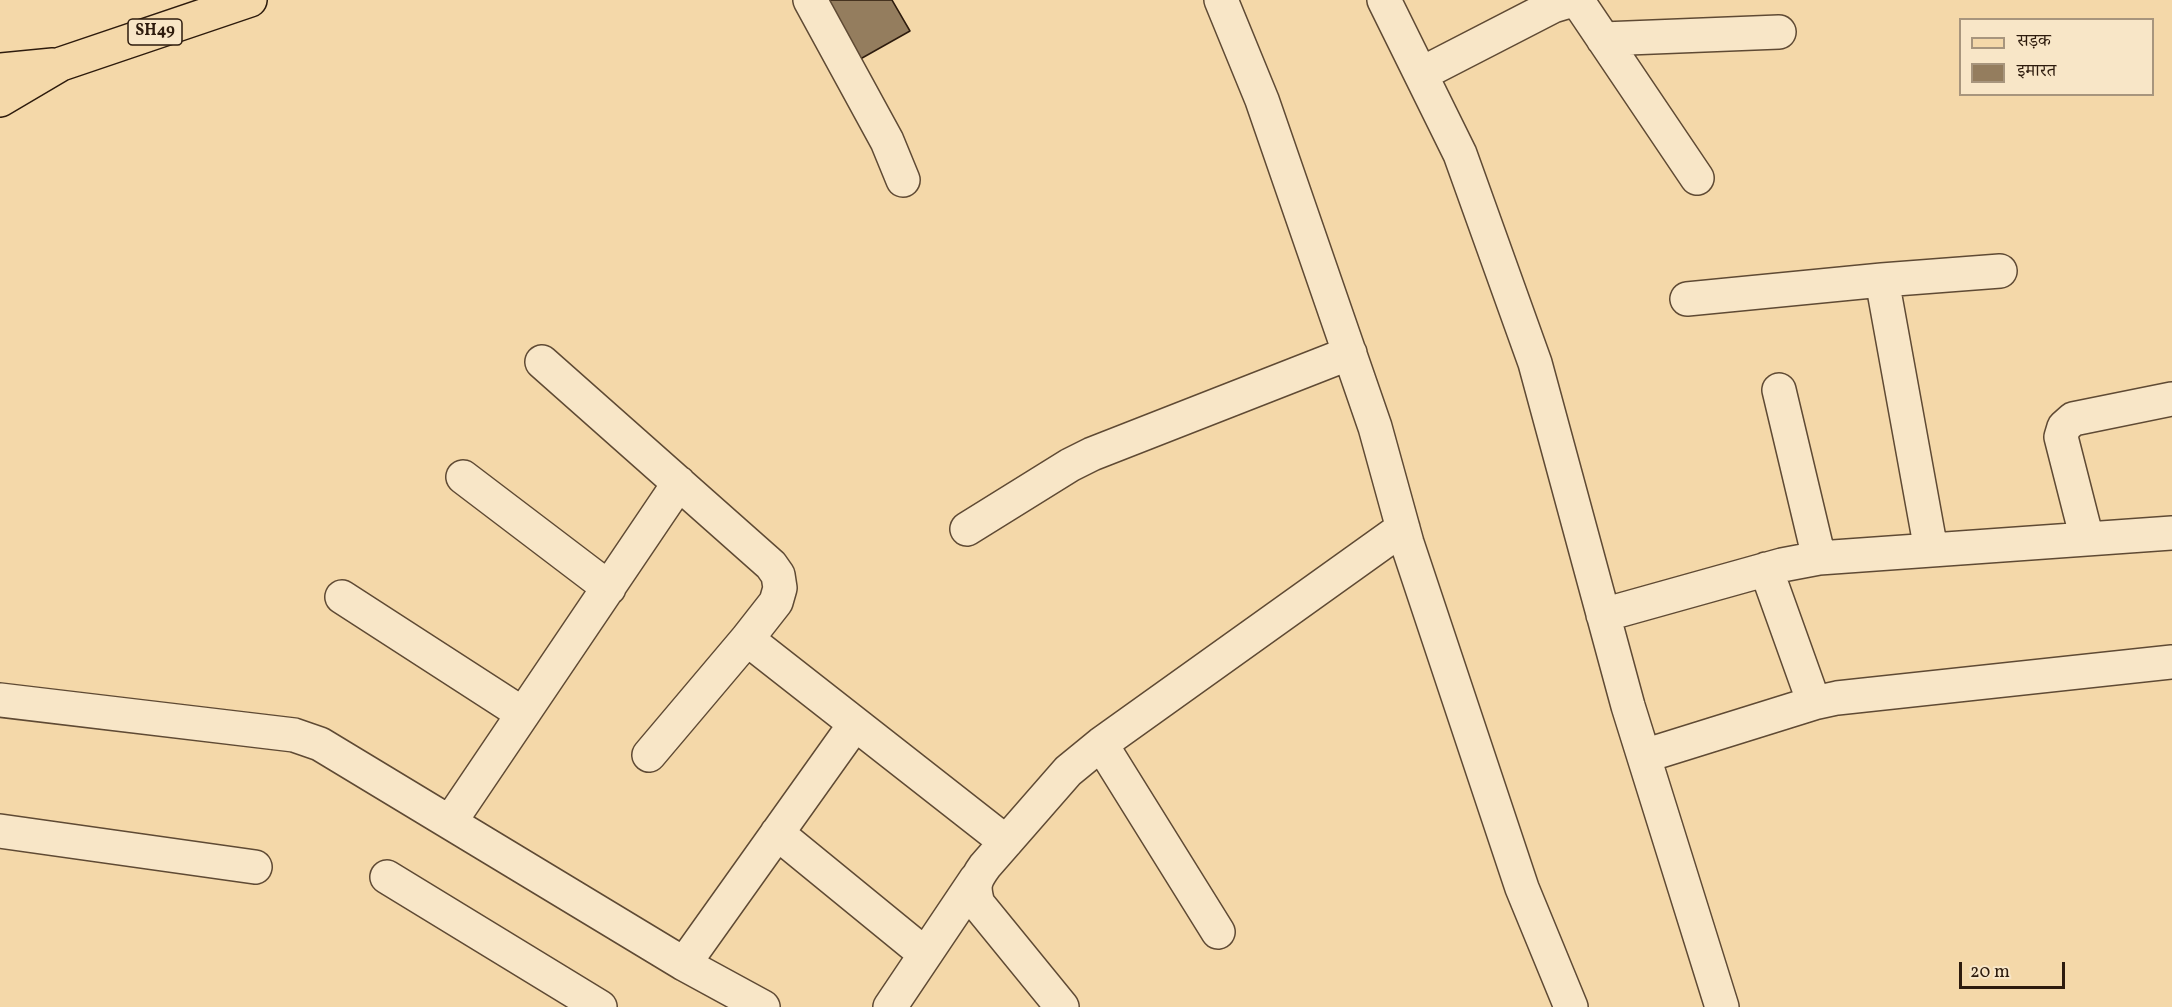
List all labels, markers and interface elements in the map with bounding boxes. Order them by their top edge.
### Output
legend [1959,18,2154,96]
road number: SH49 [128,19,182,45]
text: सड़क [2017,29,2051,54]
text: इमारत [2017,59,2056,84]
scale bar [1962,950,2068,988]
text: 20 m [1970,960,2010,985]

